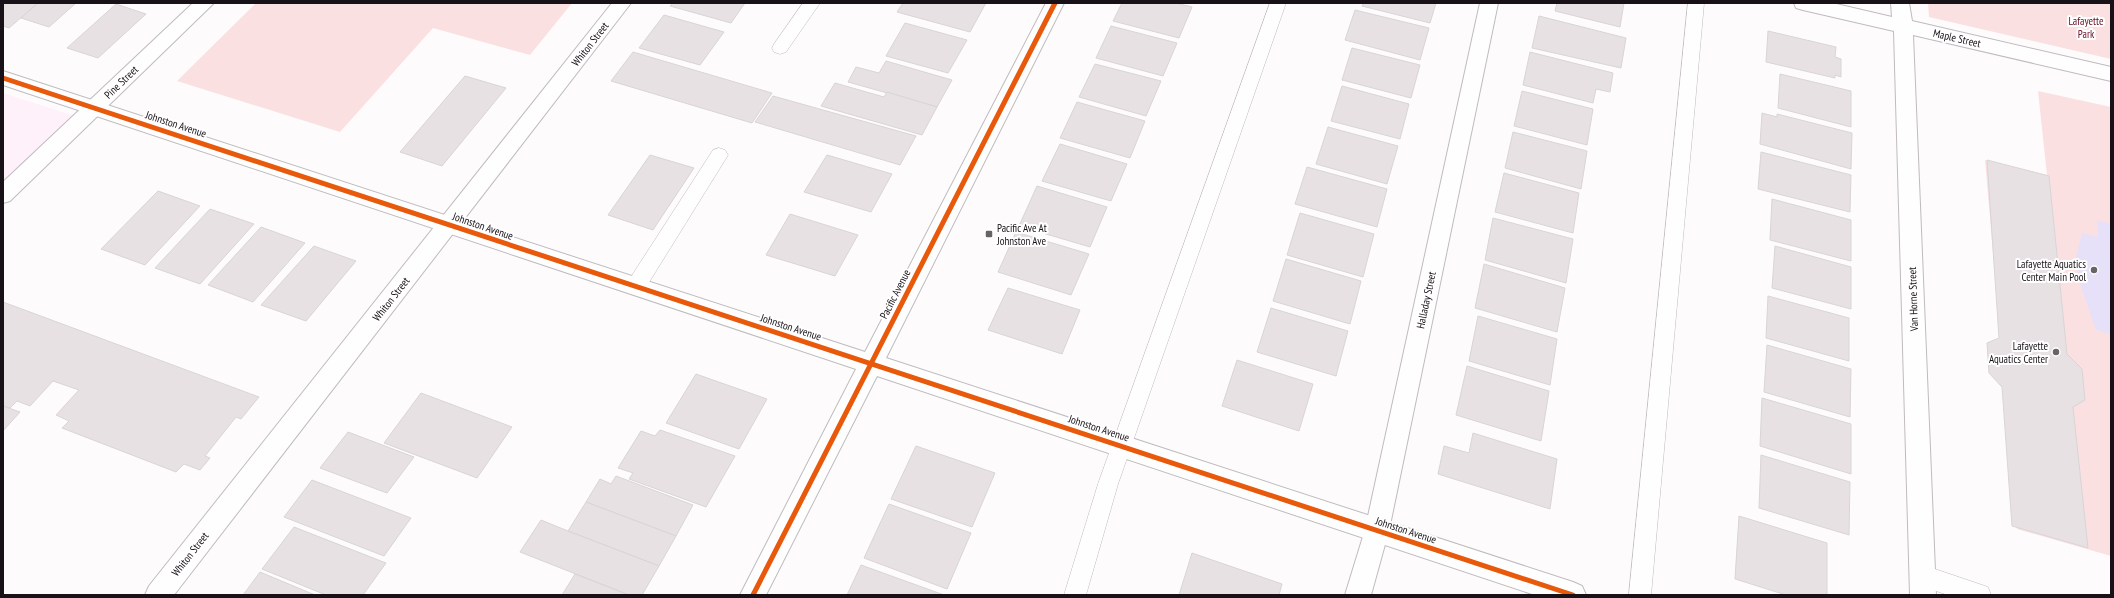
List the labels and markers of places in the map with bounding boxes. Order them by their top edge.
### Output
place label: Pacific Ave At Johnston Ave [996,221,1047,248]
marker: Pacific Ave At Johnston Ave [984,229,994,239]
place label: Lafayette Aquatics Center Main Pool [2017,257,2086,284]
marker: Lafayette Aquatics Center Main Pool [2089,265,2099,275]
place label: Lafayette Aquatics Center [1989,339,2048,366]
marker: Lafayette Aquatics Center [2051,347,2061,357]

